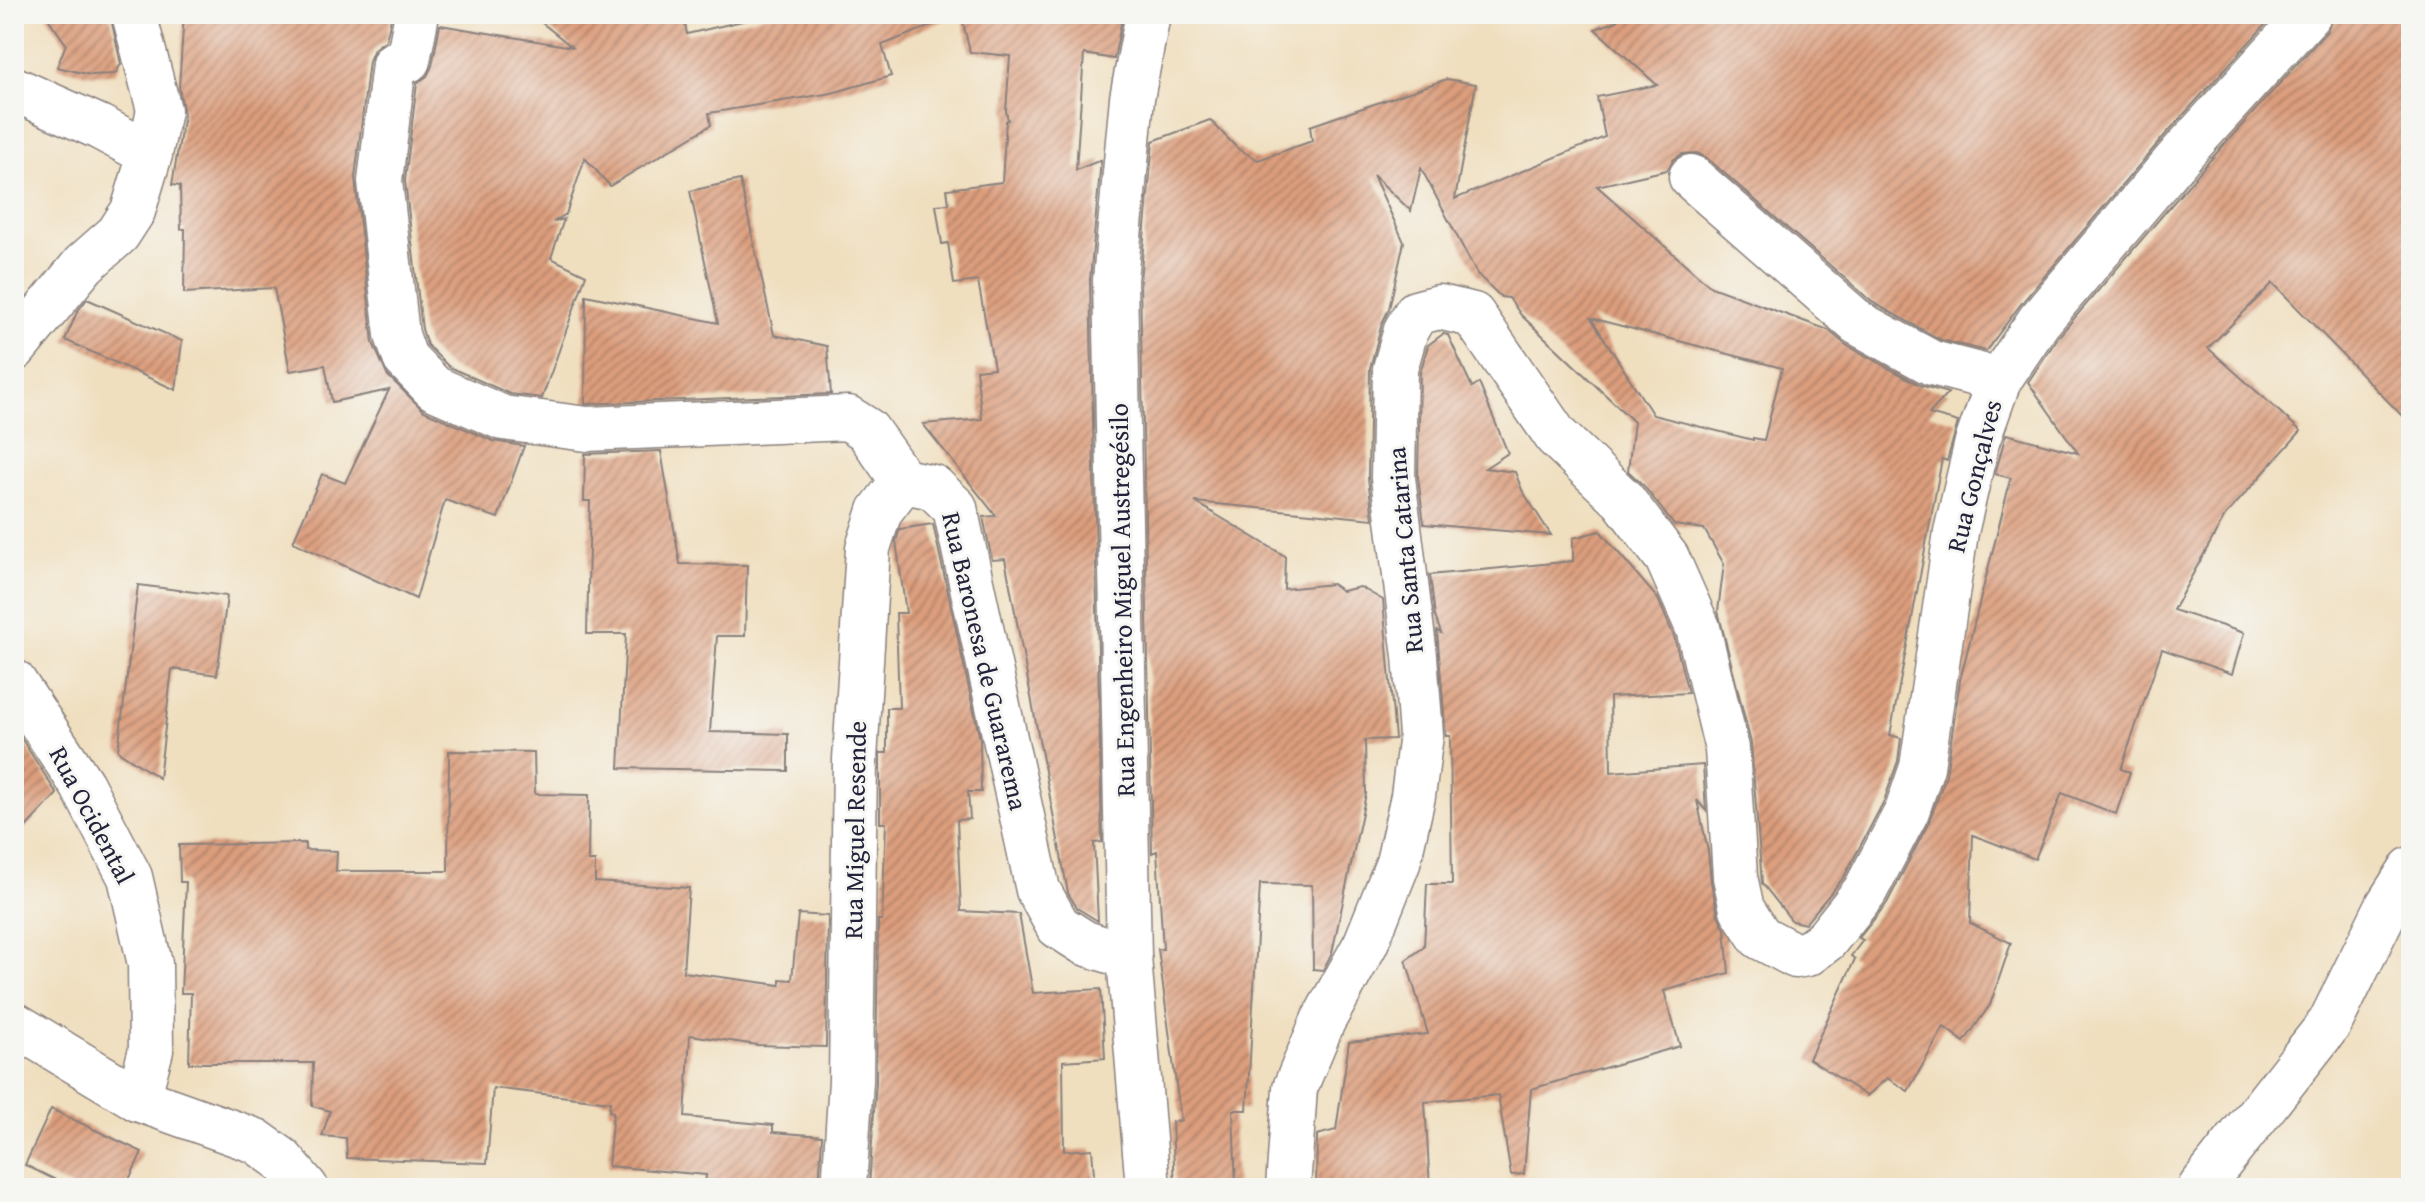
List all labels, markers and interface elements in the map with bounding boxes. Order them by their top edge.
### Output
street label: Rua Gonçalves [1936,395,2011,556]
street label: Rua Engenheiro Miguel Austregésilo [1099,403,1144,797]
street label: Rua Santa Catarina [1376,445,1433,655]
street label: Rua Baronesa de Guararema [932,508,1039,815]
street label: Rua Miguel Resende [833,721,876,939]
street label: Rua Ocidental [40,739,145,891]

